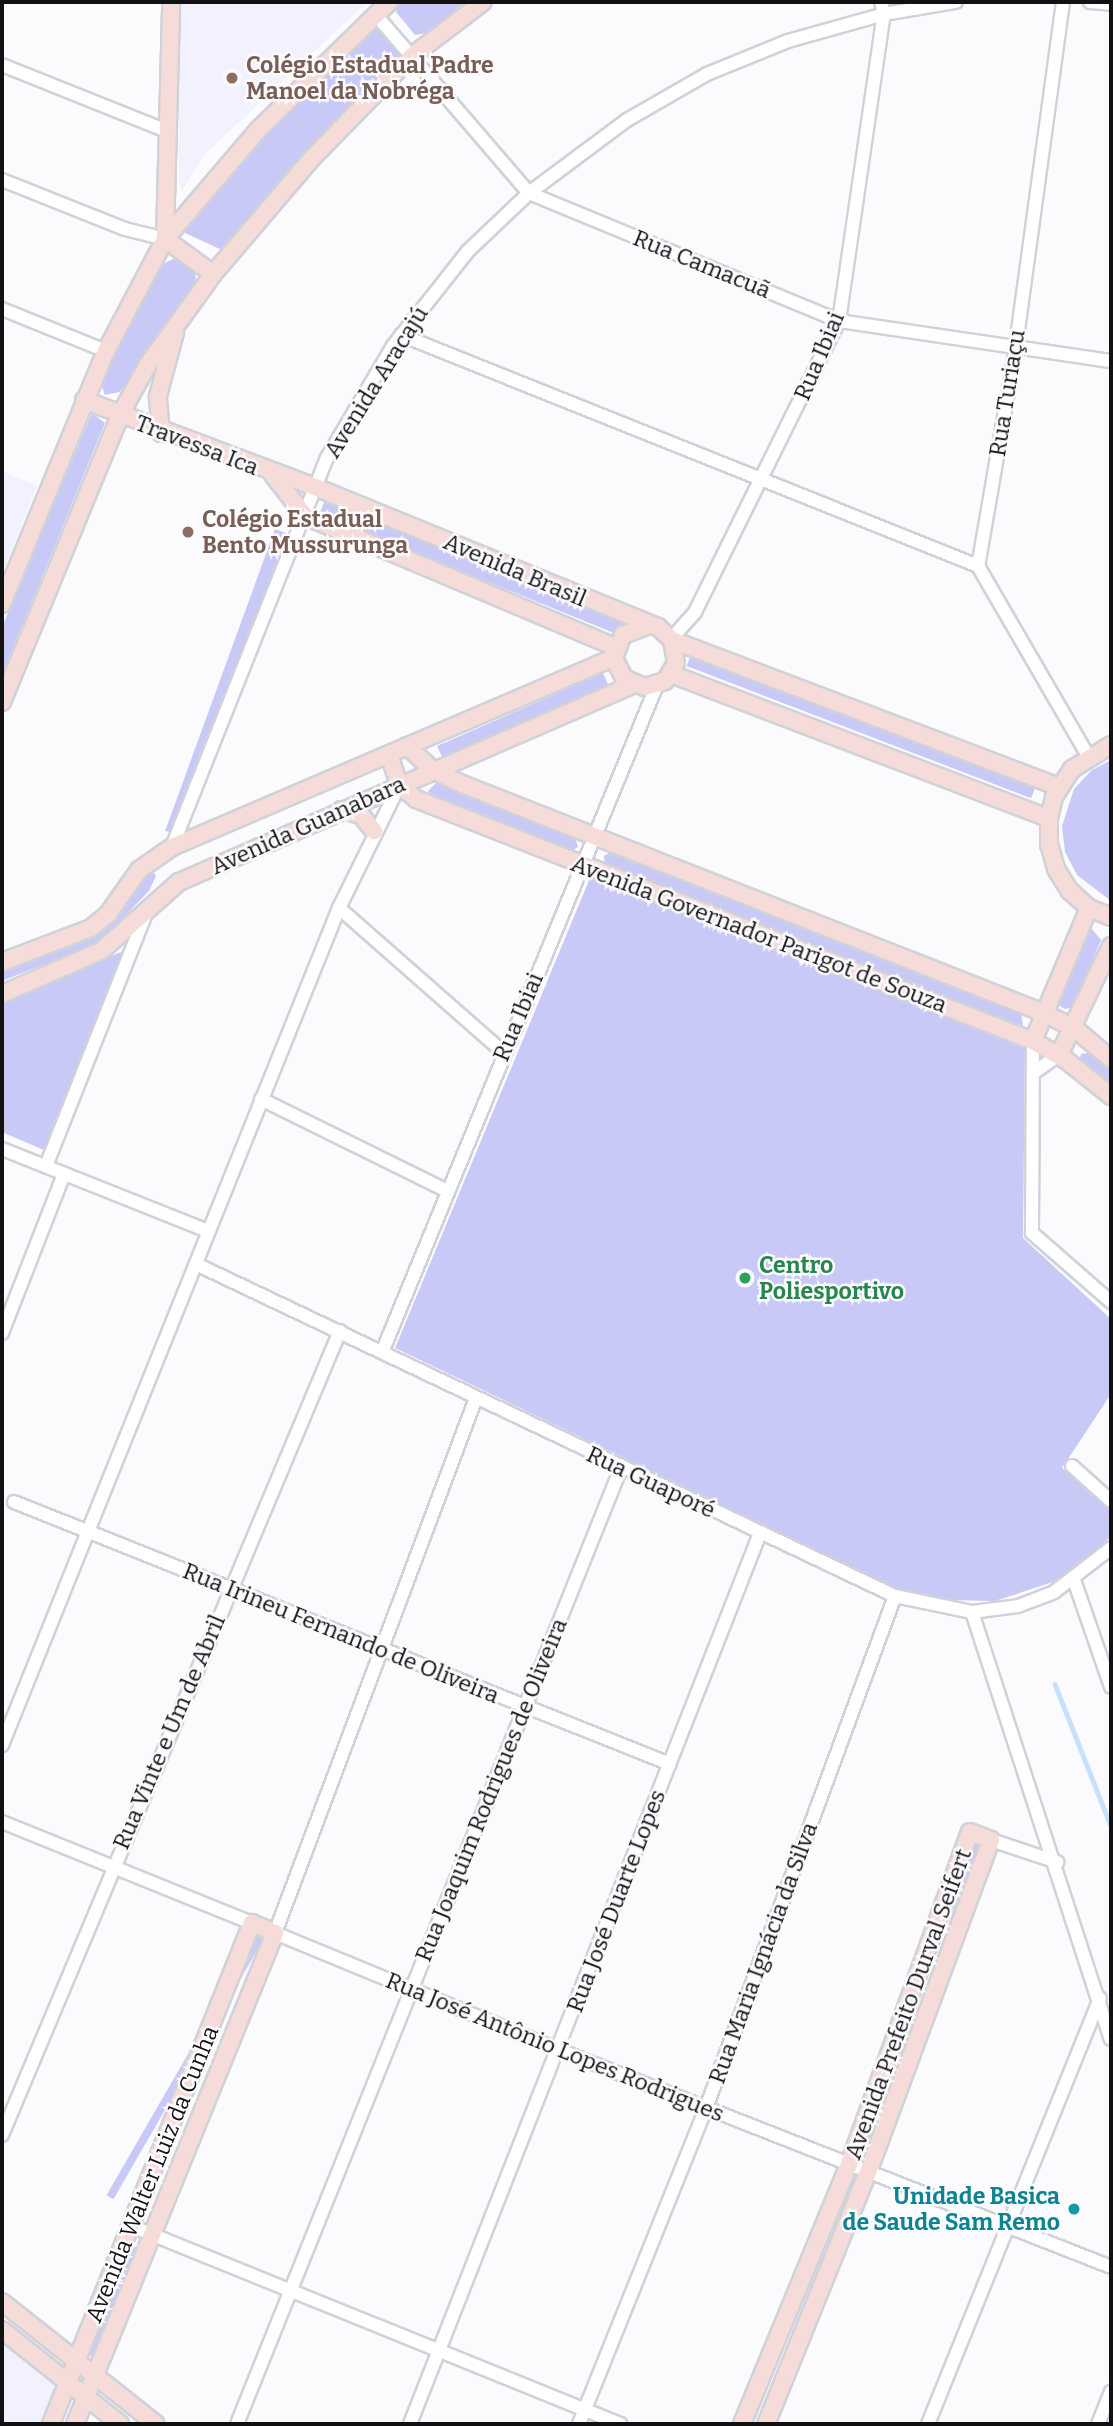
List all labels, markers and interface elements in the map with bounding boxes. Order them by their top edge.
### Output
place label: Colégio Estadual Padre Manoel da Nobréga [246,51,494,105]
marker: Colégio Estadual Padre Manoel da Nobréga [224,70,240,86]
street label: Rua Camacuã [629,224,775,304]
street label: Avenida Aracajú [318,301,434,463]
street label: Rua Ibiai [788,308,850,404]
street label: Rua Turiaçu [983,328,1031,458]
street label: Travessa Ica [132,409,262,481]
place label: Colégio Estadual Bento Mussurunga [202,505,408,559]
marker: Colégio Estadual Bento Mussurunga [180,524,196,540]
street label: Avenida Brasil [440,528,590,612]
street label: Avenida Guanabara [206,770,410,880]
street label: Avenida Governador Parigot de Souza [567,849,951,1019]
street label: Rua Ibiai [487,969,549,1065]
place label: Centro Poliesportivo [759,1251,904,1305]
marker: Centro Poliesportivo [737,1270,753,1286]
street label: Rua Guaporé [582,1440,720,1524]
street label: Rua Irineu Fernando de Oliveira [179,1557,503,1709]
street label: Rua Vinte e Um de Abril [107,1611,231,1853]
street label: Rua Joaquim Rodrigues de Oliveira [409,1614,573,1966]
street label: Rua José Duarte Lopes [561,1786,671,2016]
street label: Rua Maria Ignácia da Silva [703,1819,823,2087]
street label: Avenida Prefeito Durval Seifert [839,1845,977,2163]
street label: Rua José Antônio Lopes Rodrigues [382,1966,728,2128]
street label: Avenida Walter Luiz da Cunha [80,2022,224,2326]
place label: Unidade Basica de Saude Sam Remo [843,2182,1060,2236]
marker: Unidade Basica de Saude Sam Remo [1066,2201,1082,2217]

